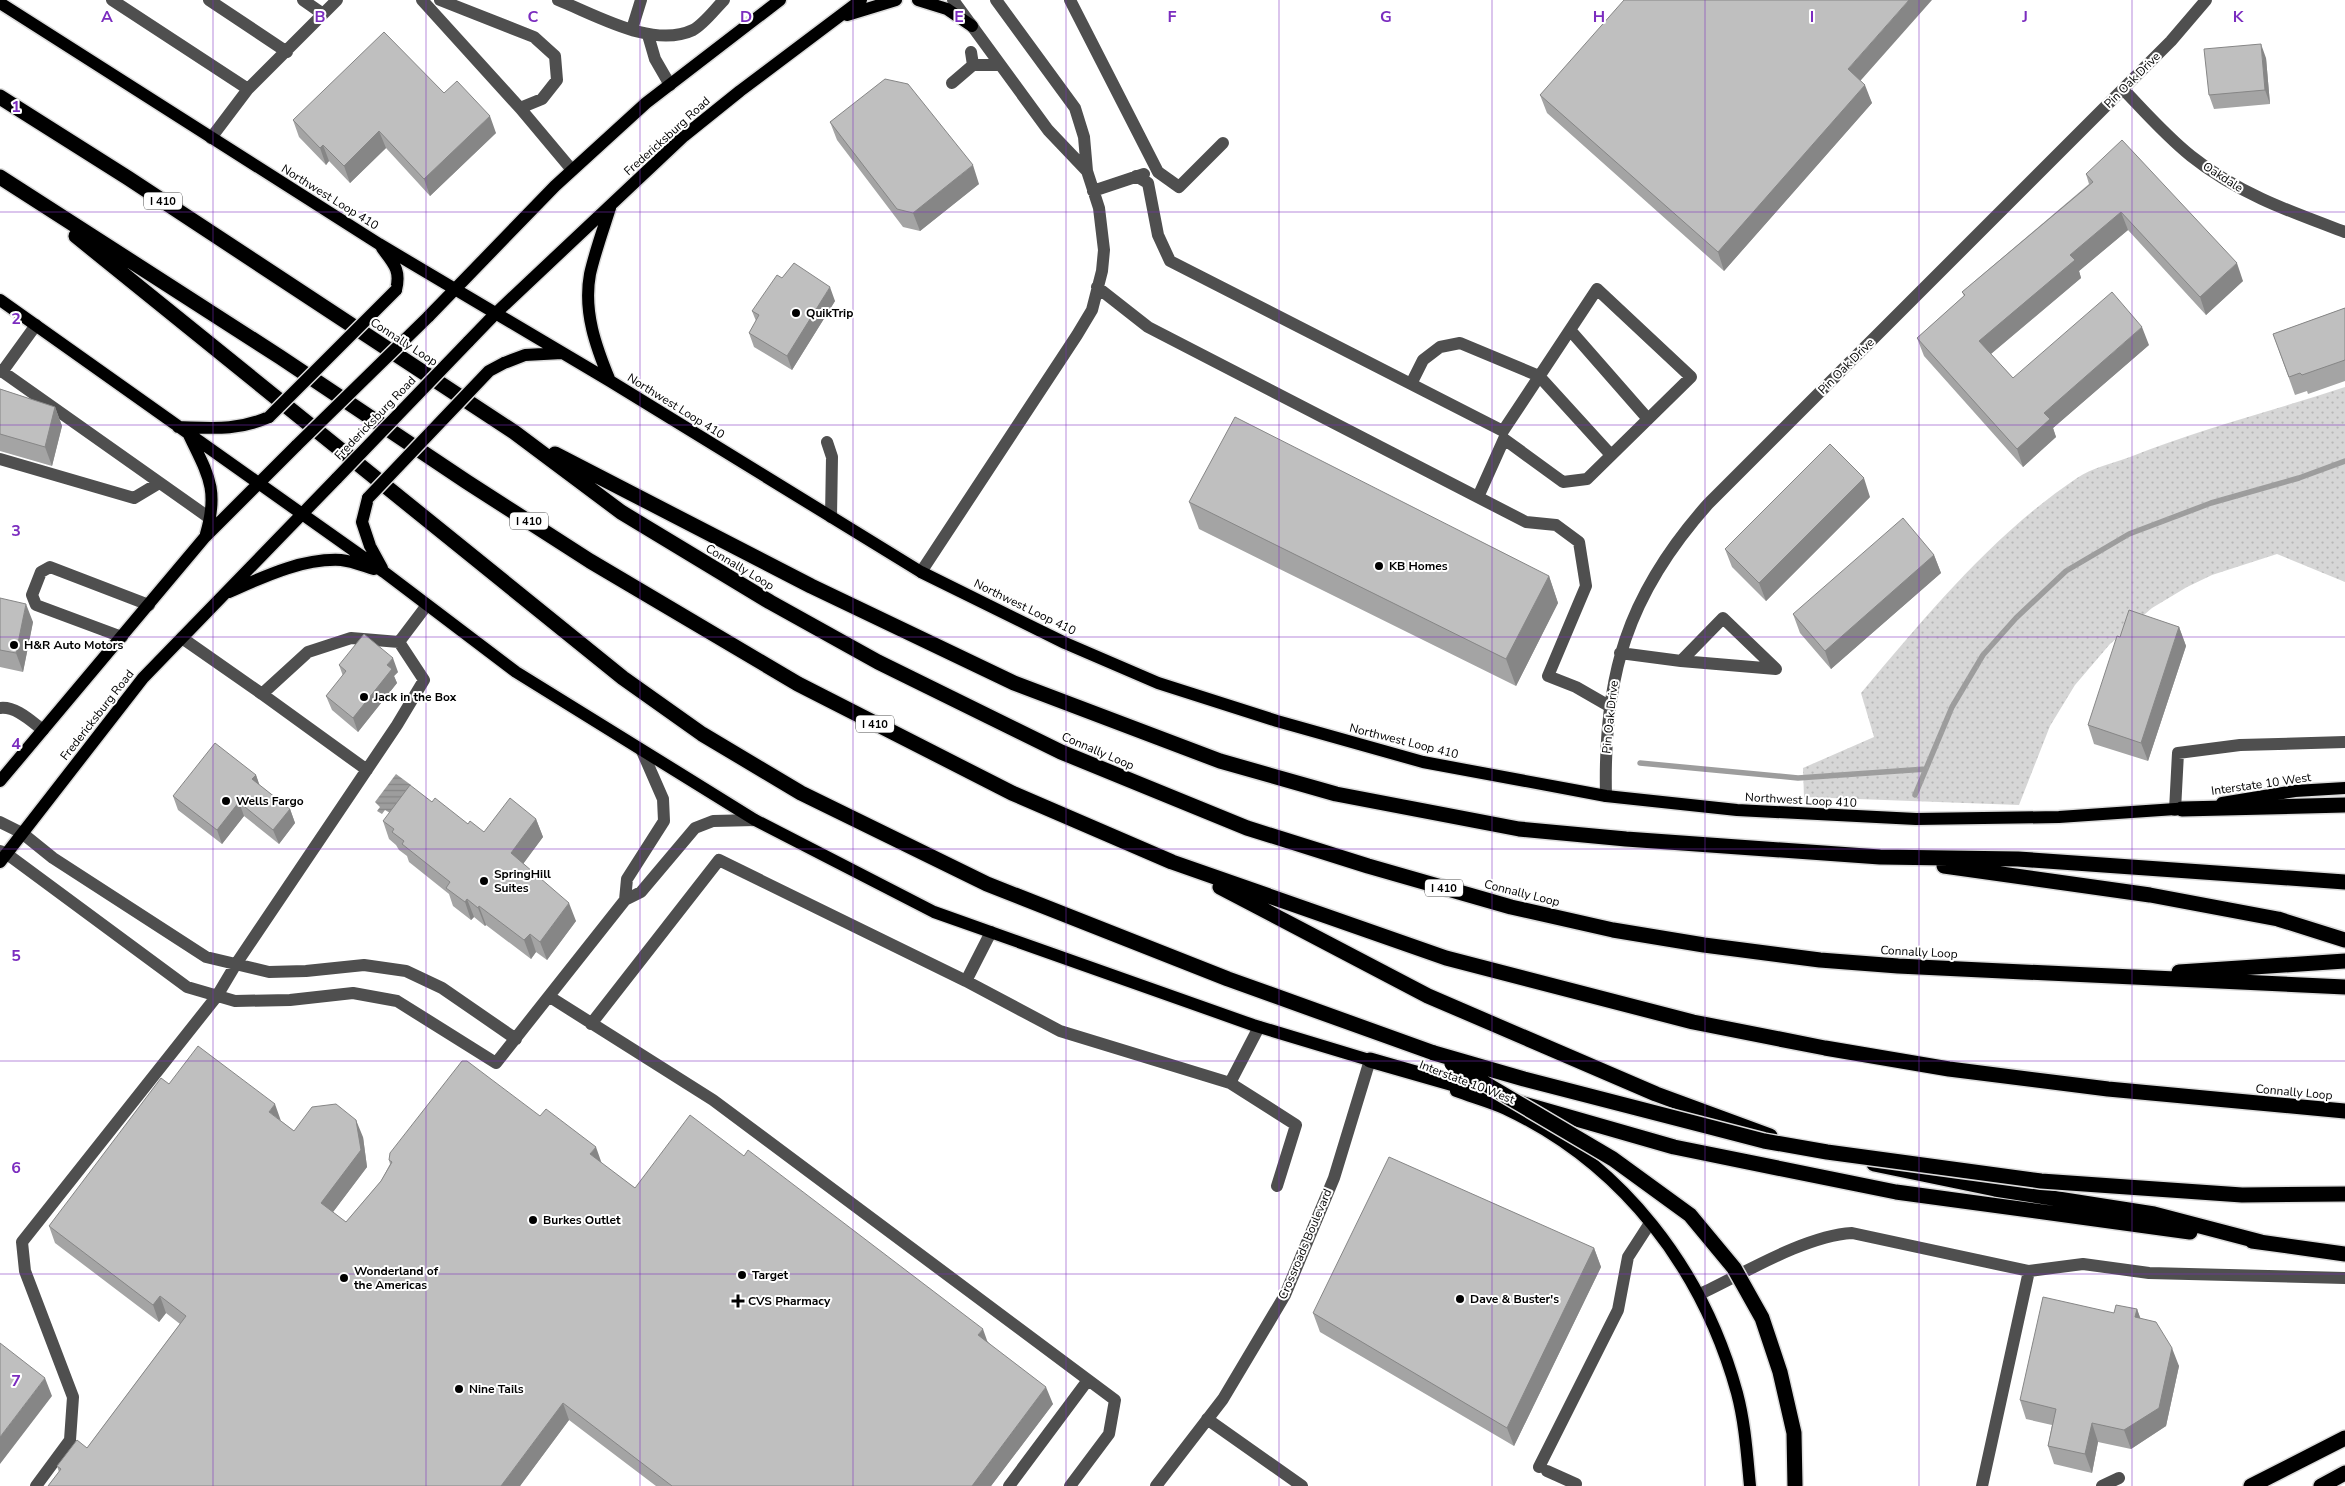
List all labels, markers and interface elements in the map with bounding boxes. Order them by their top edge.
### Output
text: A [101,6,113,28]
text: B [314,6,326,28]
text: C [528,6,539,28]
text: D [740,6,752,28]
text: E [954,6,964,28]
text: F [1168,6,1177,28]
text: G [1380,6,1392,28]
text: H [1593,6,1605,28]
text: I [1810,6,1814,28]
text: J [2021,6,2028,28]
text: K [2233,6,2245,28]
street label: Pin Oak Drive [2100,48,2164,112]
street label: Fredericksburg Road [621,93,713,179]
text: 1 [11,96,21,118]
street label: Oakdale [2200,158,2246,196]
street label: Northwest Loop 410 [278,161,382,233]
road number: I 410 [144,192,182,210]
place label: QuikTrip [806,305,853,321]
marker: QuikTrip [790,307,802,319]
text: 2 [11,308,21,330]
street label: Connally Loop [367,314,441,370]
street label: Pin Oak Drive [1814,334,1878,398]
street label: Northwest Loop 410 [624,370,728,442]
street label: Fredericksburg Road [331,373,419,463]
road number: I 410 [510,512,548,530]
text: 3 [11,520,21,542]
street label: Connally Loop [703,540,777,594]
place label: KB Homes [1389,558,1448,574]
marker: KB Homes [1373,560,1385,572]
street label: Northwest Loop 410 [971,575,1079,639]
place label: H&R Auto Motors [24,637,123,653]
marker: H&R Auto Motors [8,639,20,651]
street label: Fredericksburg Road [57,666,137,764]
street label: Pin Oak Drive [1598,680,1622,754]
place label: Jack in the Box [373,689,457,705]
marker: Jack in the Box [358,691,370,703]
road number: I 410 [856,716,894,732]
street label: Northwest Loop 410 [1348,720,1460,762]
street label: Connally Loop [1059,729,1137,773]
text: 4 [11,733,21,755]
street label: Interstate 10 West [2210,769,2313,799]
street label: Northwest Loop 410 [1745,789,1857,811]
place label: Wells Fargo [236,793,304,809]
marker: Wells Fargo [220,795,232,807]
place label: SpringHill Suites [494,866,551,896]
marker: SpringHill Suites [478,875,490,887]
street label: Connally Loop [1483,876,1561,910]
road number: I 410 [1425,880,1463,896]
street label: Connally Loop [1880,942,1958,962]
text: 5 [11,945,21,967]
street label: Interstate 10 West [1417,1056,1518,1108]
street label: Connally Loop [2255,1081,2333,1103]
text: 6 [11,1157,21,1179]
street label: Crossroads Boulevard [1274,1186,1336,1302]
place label: Burkes Outlet [543,1212,621,1228]
marker: Burkes Outlet [527,1214,539,1226]
place label: Wonderland of the Americas [354,1263,439,1293]
place label: Target [752,1267,788,1283]
marker: Target [736,1269,748,1281]
marker: Wonderland of the Americas [338,1272,350,1284]
place label: Dave & Buster's [1470,1291,1559,1307]
place label: CVS Pharmacy [748,1293,831,1309]
marker: Dave & Buster's [1454,1293,1466,1305]
marker: CVS Pharmacy [732,1295,744,1307]
text: 7 [11,1370,21,1392]
place label: Nine Tails [469,1381,524,1397]
marker: Nine Tails [453,1383,465,1395]

